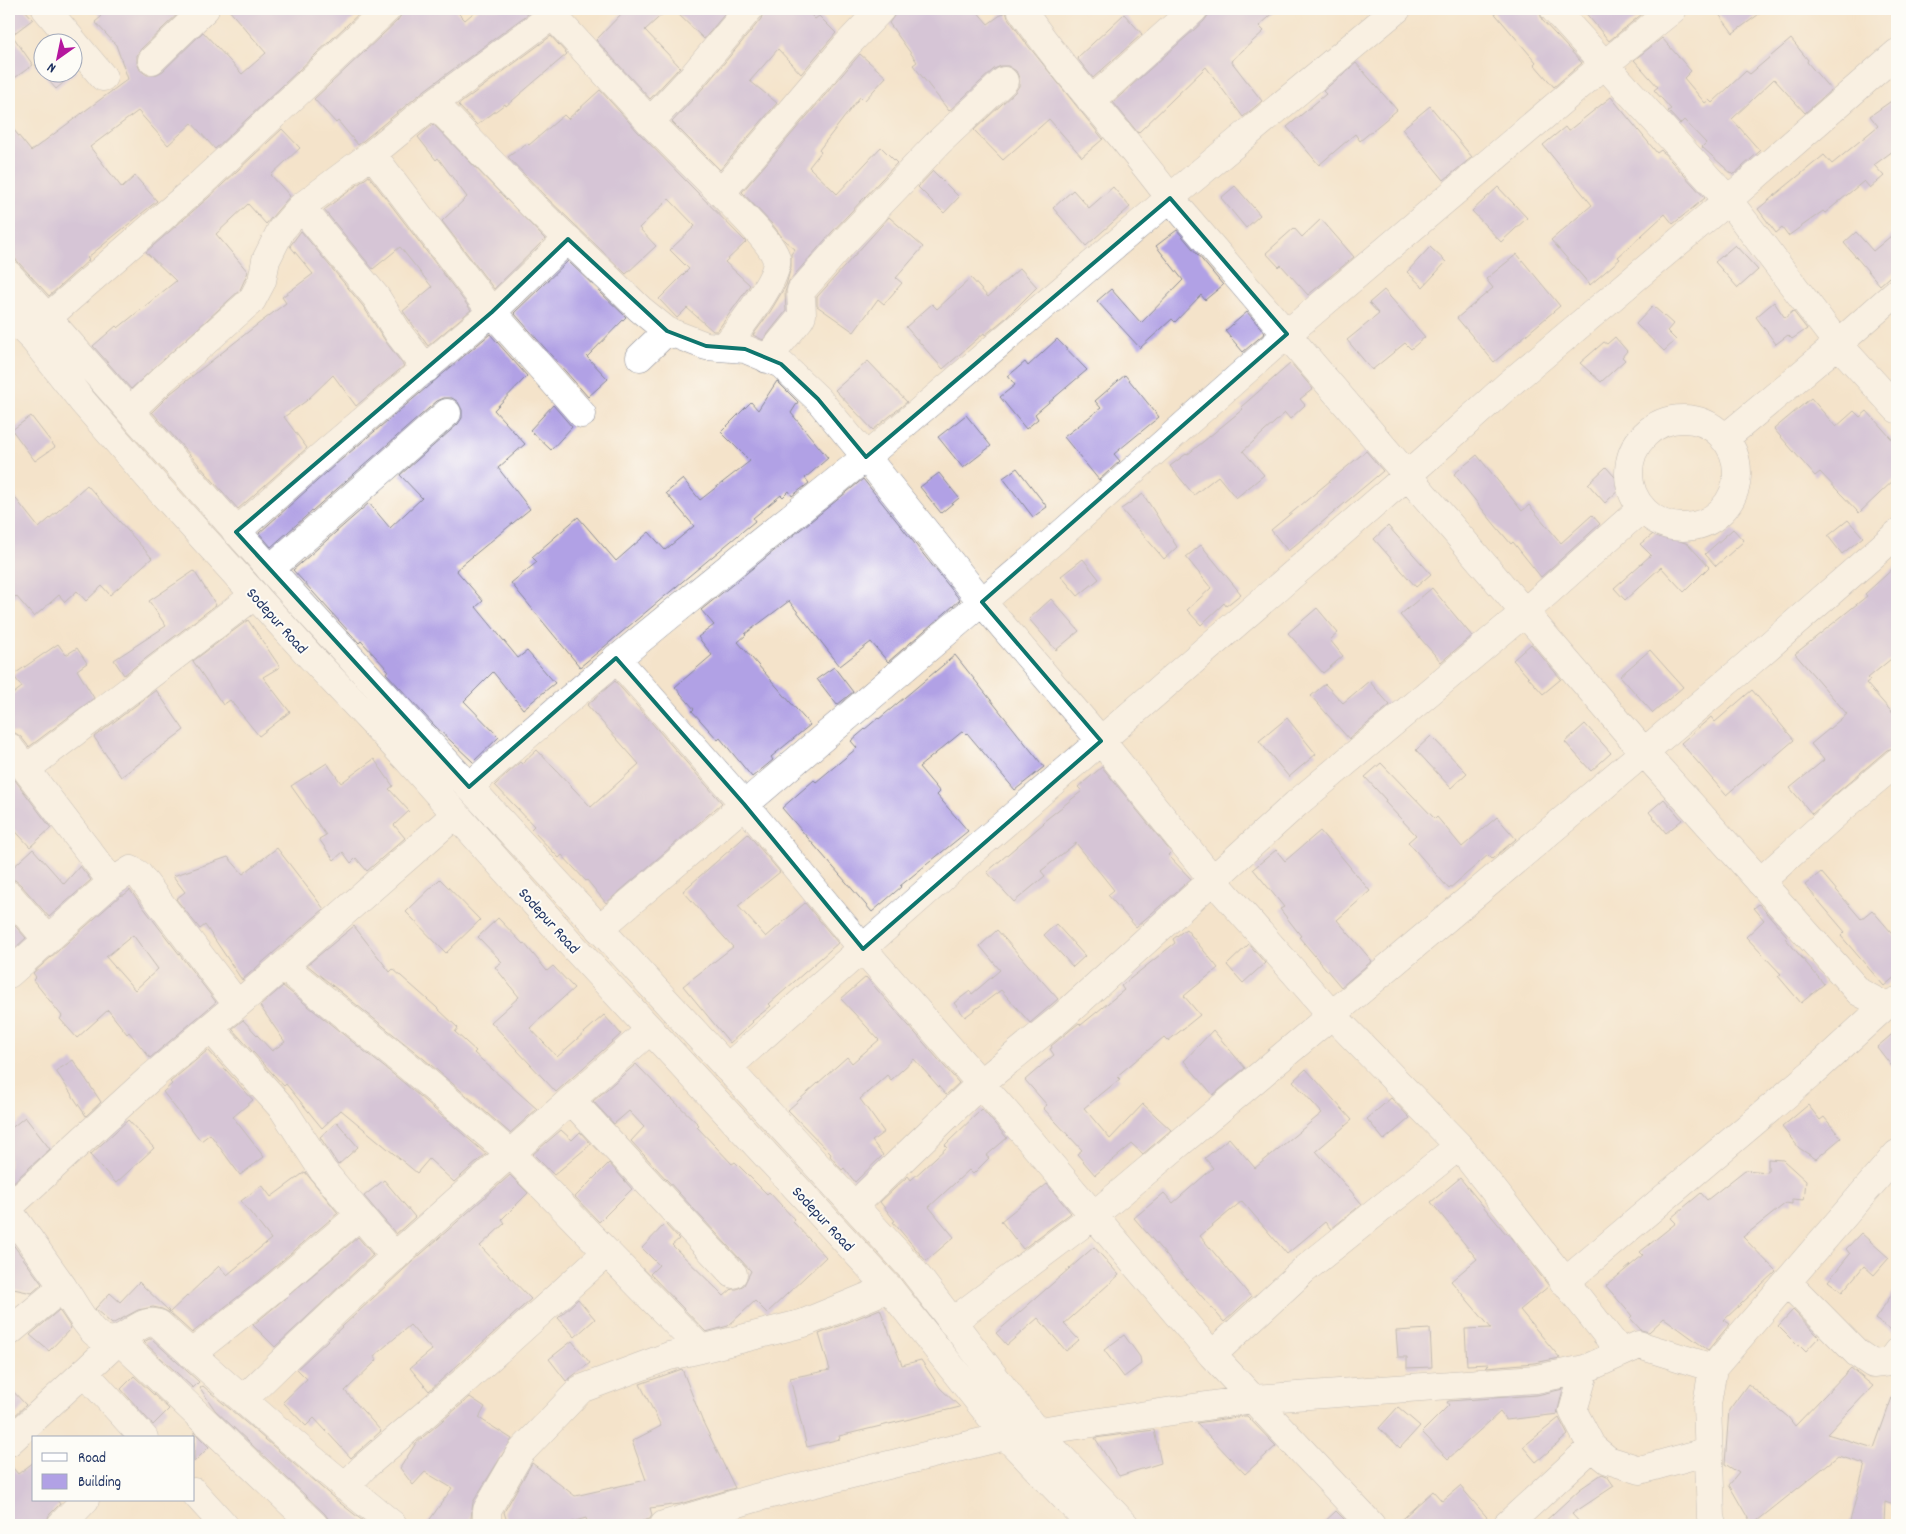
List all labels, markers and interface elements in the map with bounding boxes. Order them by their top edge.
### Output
north arrow [32,32,82,82]
text: N [44,57,60,77]
street label: Sodepur Road [240,583,312,660]
street label: Sodepur Road [512,883,584,960]
street label: Sodepur Road [786,1182,859,1258]
legend [32,1436,195,1502]
text: Road [78,1448,106,1470]
text: Building [78,1472,121,1494]

